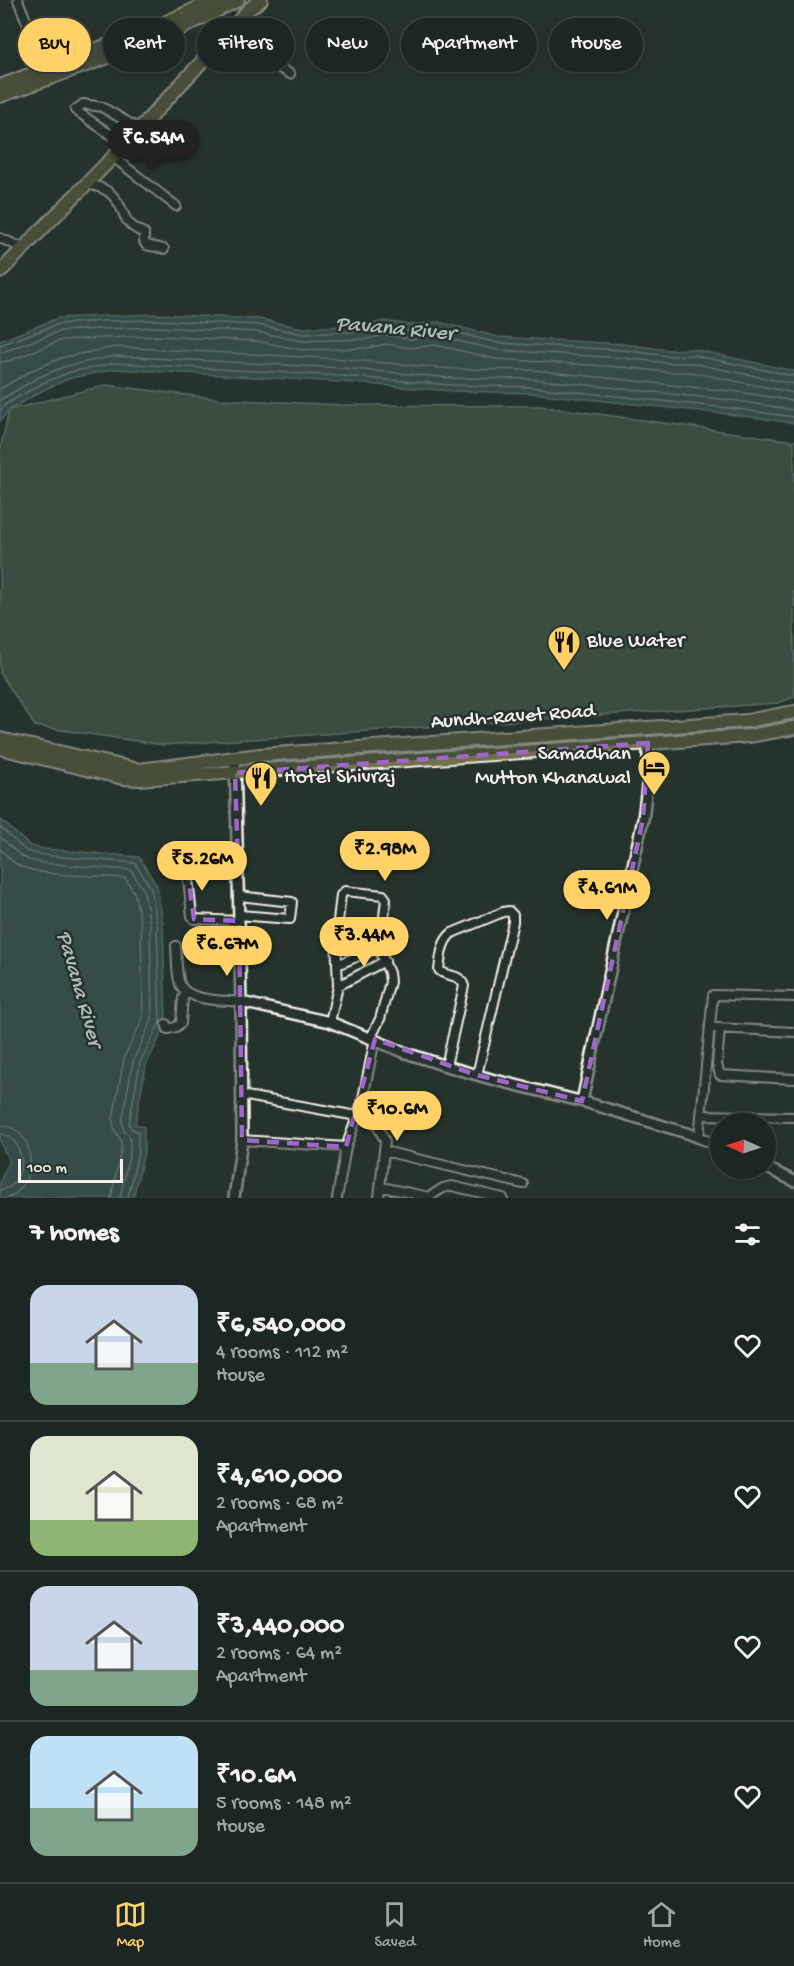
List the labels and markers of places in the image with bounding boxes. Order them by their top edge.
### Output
pin: ₹6.54M [104,120,202,171]
restaurant icon: Blue Water [546,624,582,671]
place label: Blue Water [586,630,686,655]
place label: Samadhan Mutton Khanawal [475,743,631,792]
hotel icon: Samadhan Mutton Khanawal [636,749,672,796]
restaurant icon: Hotel Shivraj [243,760,279,807]
place label: Hotel Shivraj [284,766,396,791]
pin: ₹2.98M [336,831,434,882]
pin: ₹5.26M [153,841,251,892]
pin: ₹4.61M [558,870,656,921]
pin: ₹3.44M [315,917,413,968]
pin: ₹6.67M [178,926,276,977]
pin: ₹10.6M [348,1091,446,1142]

